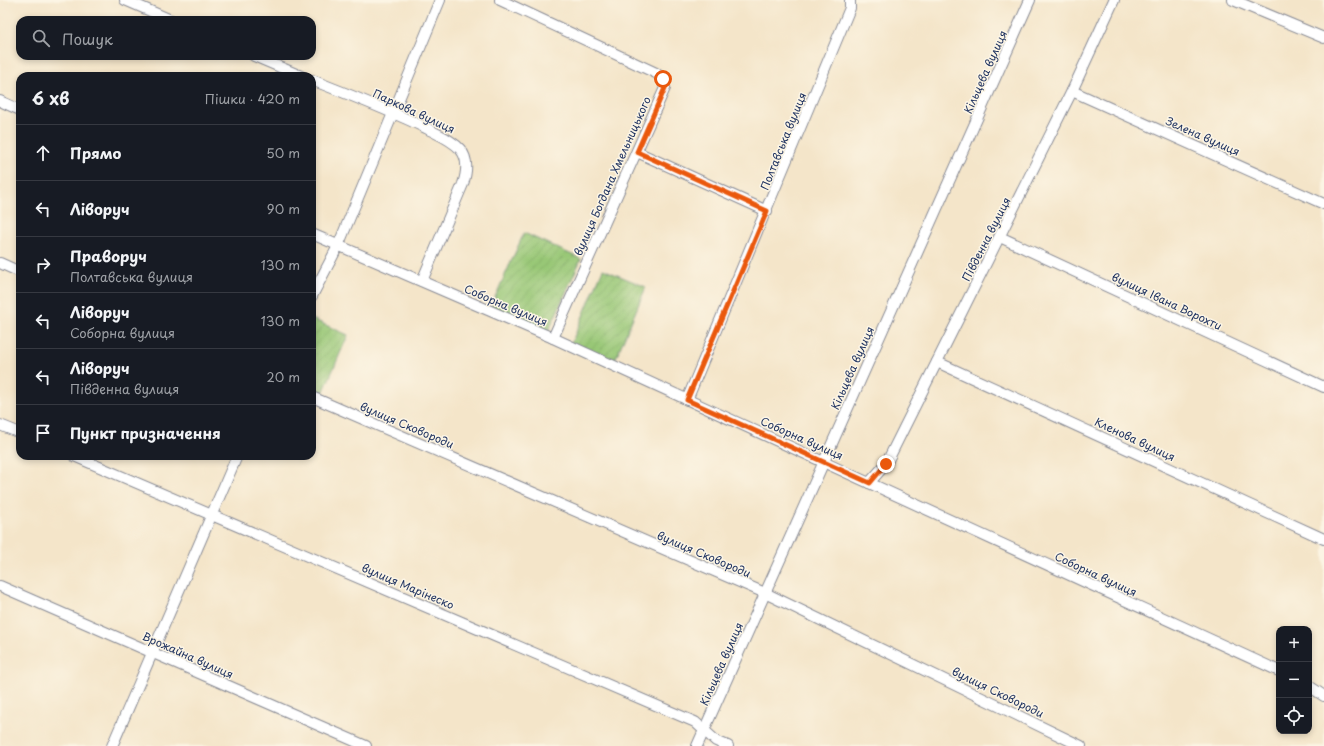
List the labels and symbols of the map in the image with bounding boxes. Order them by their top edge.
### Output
street label: Кільцева вулиця [959,28,1011,116]
route start [654,70,672,88]
street label: Паркова вулиця [370,85,458,138]
street label: Полтавська вулиця [756,89,810,192]
street label: вулиця Богдана Хмельницького [569,94,655,258]
street label: Зелена вулиця [1163,112,1243,160]
street label: Південна вулиця [957,194,1015,284]
street label: вулиця Івана Ворохти [1109,268,1225,334]
street label: Соборна вулиця [462,280,550,330]
street label: Кільцева вулиця [826,324,878,412]
street label: вулиця Сковороди [357,398,457,452]
street label: Соборна вулиця [758,412,846,464]
street label: Кленова вулиця [1092,413,1178,465]
route end [877,455,895,473]
street label: вулиця Сковороди [654,527,754,581]
street label: Соборна вулиця [1052,548,1140,600]
street label: вулиця Марінеско [359,559,457,613]
street label: Кільцева вулиця [695,620,747,708]
street label: Врожайна вулиця [140,627,236,683]
street label: вулиця Сковороди [949,662,1047,722]

